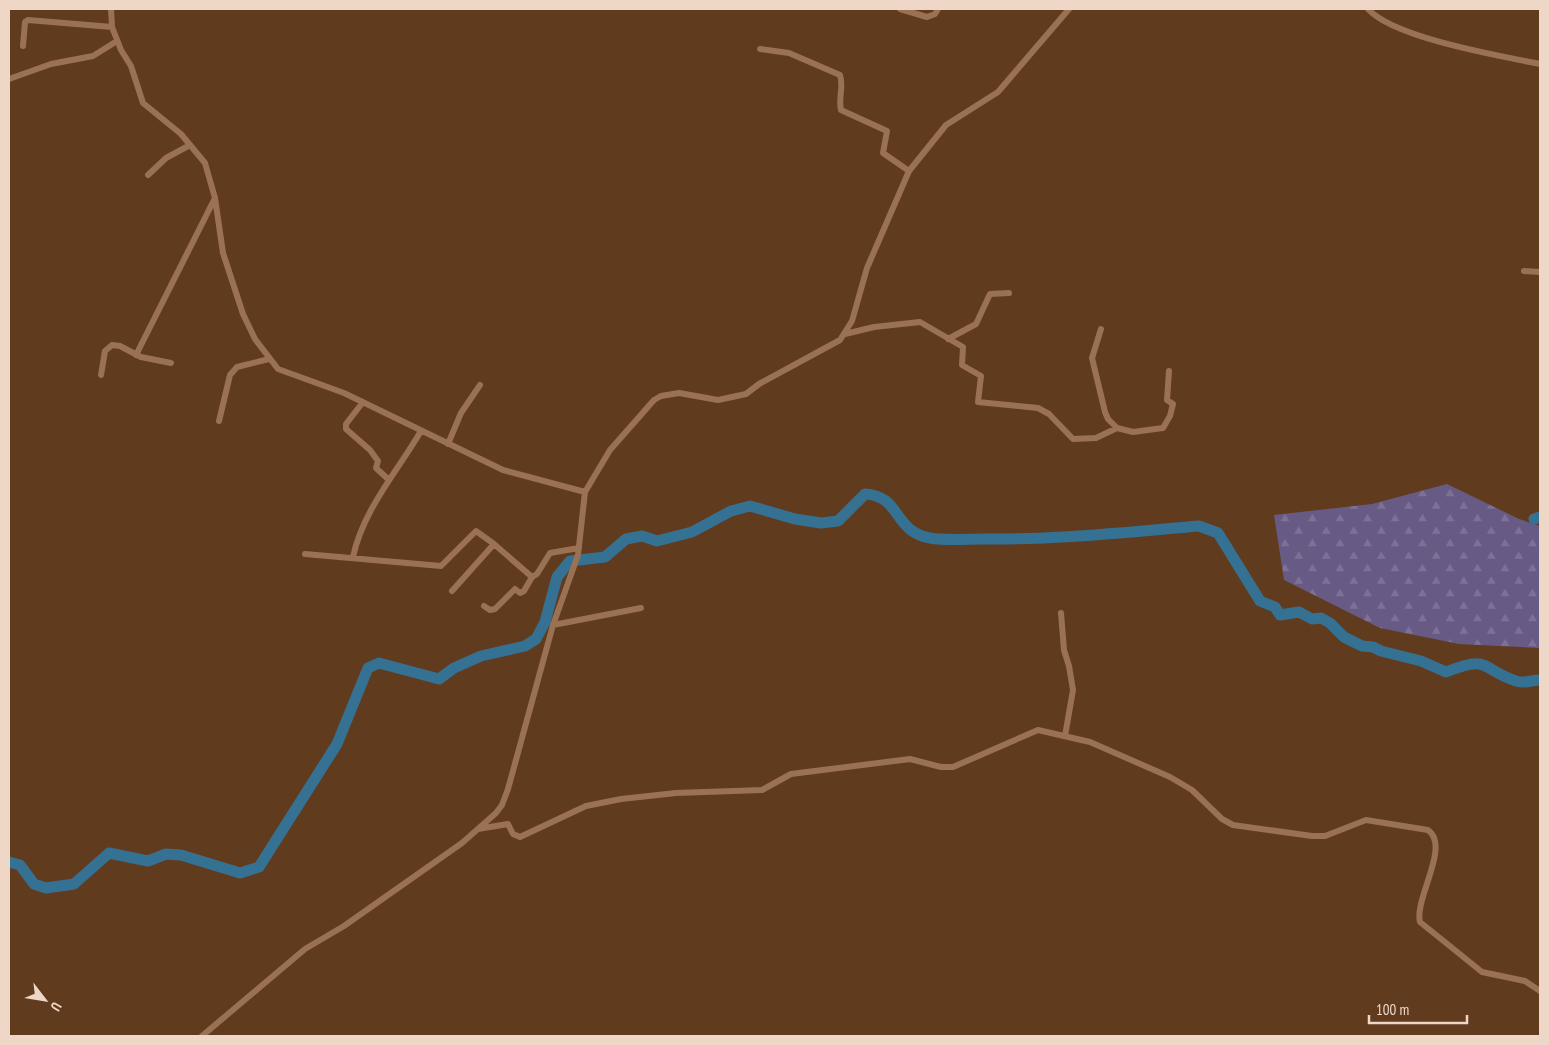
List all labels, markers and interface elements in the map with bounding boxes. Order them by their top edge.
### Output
north arrow [20,975,70,1025]
scale bar [1369,992,1466,1024]
text: U [47,999,66,1014]
text: 100 m [1376,1000,1409,1019]

